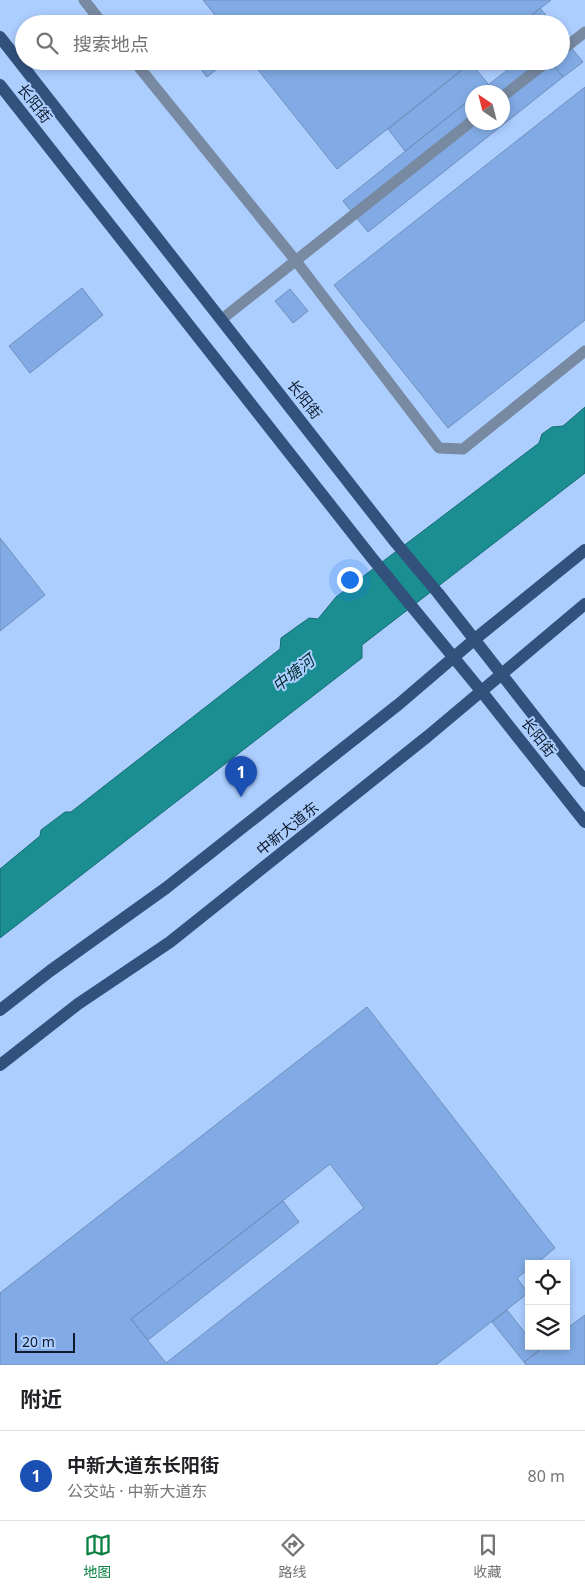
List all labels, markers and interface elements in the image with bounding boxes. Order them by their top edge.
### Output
search box [15,15,570,70]
icon: search [33,29,61,57]
text: 搜索地点 [73,31,149,57]
street label: 长阳街 [13,79,57,127]
north arrow [465,85,510,130]
street label: 长阳街 [283,375,327,423]
your location [337,567,363,593]
water label: 中塘河 [267,648,321,696]
street label: 长阳街 [517,713,561,761]
pin: 1 [225,756,257,797]
street label: 中新大道东 [252,797,322,859]
map controls [525,1260,570,1350]
button: locate [525,1260,570,1305]
button: layers [525,1305,570,1350]
scale bar [15,1330,75,1353]
text: 20 m [22,1332,55,1351]
text: 附近 [20,1385,62,1413]
text: 中新大道东长阳街 [67,1452,219,1478]
text: 1 [31,1465,41,1487]
text: 80 m [528,1465,565,1487]
text: 公交站 · 中新大道东 [67,1480,208,1502]
tab: 地图 [84,1531,112,1581]
tab: 路线 [279,1531,307,1581]
tab: 收藏 [474,1531,502,1581]

